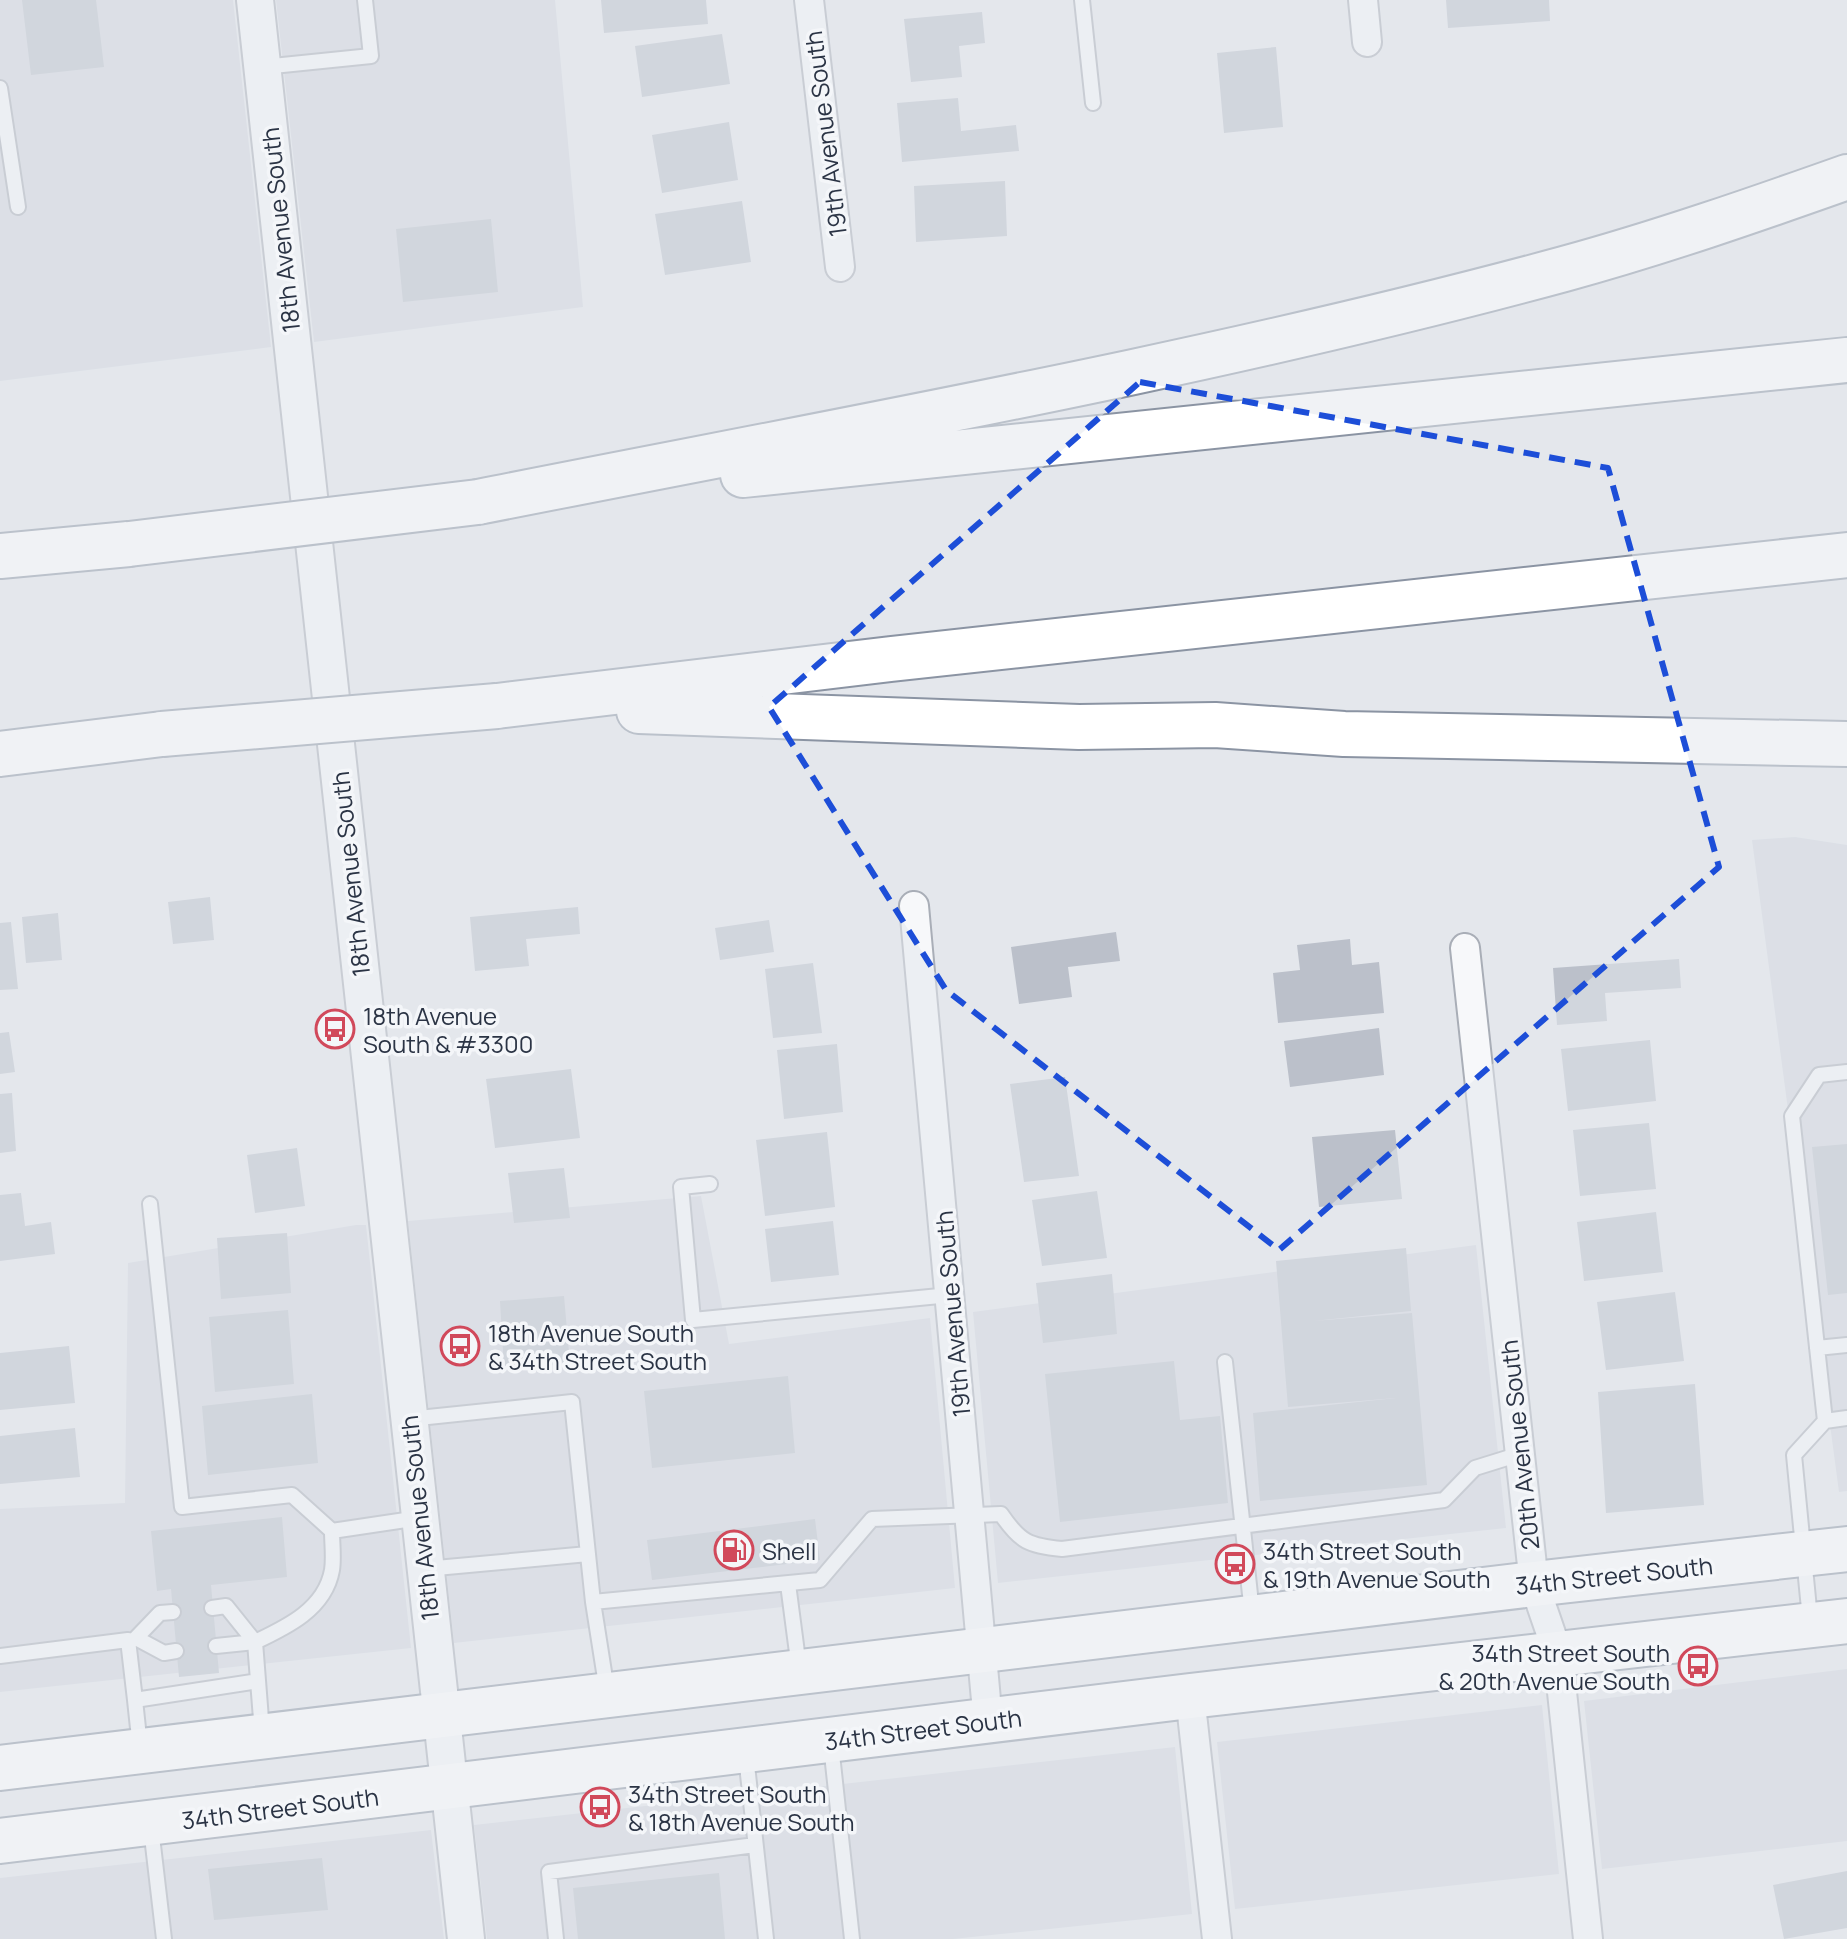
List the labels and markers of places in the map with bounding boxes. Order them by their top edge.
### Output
place label: 18th Avenue South & #3300 [363,999,533,1060]
bus stop icon: 18th Avenue South & #3300 [314,1008,356,1050]
place label: 18th Avenue South & 34th Street South [488,1316,707,1377]
bus stop icon: 18th Avenue South & 34th Street South [439,1325,481,1367]
fuel station icon: Shell [713,1529,755,1571]
place label: Shell [762,1534,816,1567]
place label: 34th Street South & 19th Avenue South [1263,1534,1490,1595]
bus stop icon: 34th Street South & 19th Avenue South [1214,1543,1256,1585]
place label: 34th Street South & 20th Avenue South [1438,1636,1670,1697]
bus stop icon: 34th Street South & 20th Avenue South [1677,1645,1719,1687]
place label: 34th Street South & 18th Avenue South [628,1777,854,1838]
bus stop icon: 34th Street South & 18th Avenue South [579,1786,621,1828]

